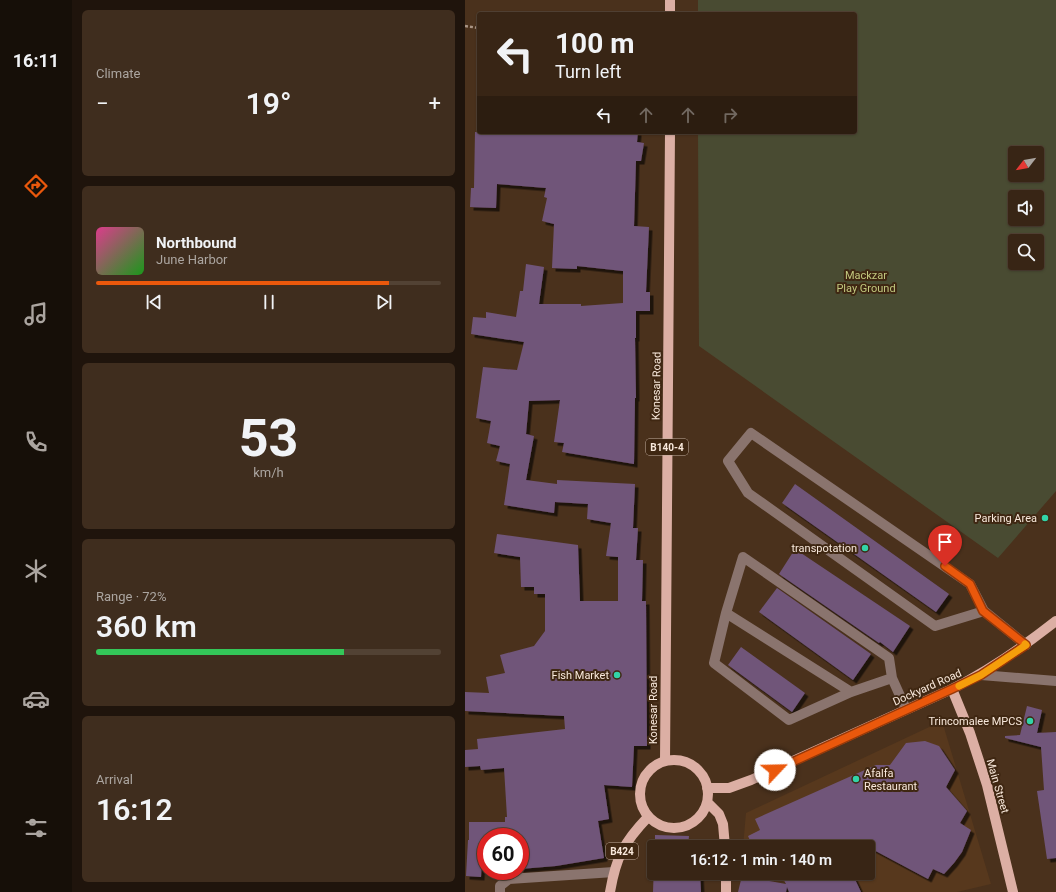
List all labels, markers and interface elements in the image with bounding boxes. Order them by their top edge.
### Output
text: 100 m [555,27,634,60]
icon: left [489,28,541,80]
text: 16:11 [13,50,59,71]
text: Turn left [555,61,621,82]
text: Climate [96,66,140,81]
text: 19° [246,86,291,121]
text: − [96,91,109,116]
text: + [429,91,441,116]
icon: left [593,104,615,126]
icon: ahead [635,104,657,126]
icon: ahead [677,104,699,126]
icon: right [719,104,741,126]
north arrow [1008,146,1044,182]
map controls [1008,146,1044,270]
icon: directions [22,172,50,200]
button: sound [1008,190,1044,226]
text: Northbound [156,234,237,252]
button: search [1008,234,1044,270]
text: June Harbor [156,252,228,267]
park label: Mackzar Play Ground [836,269,896,295]
icon: previous [143,291,165,313]
icon: pause [258,291,280,313]
icon: next [373,291,395,313]
icon: music [22,300,50,328]
street label: Konesar Road [649,352,664,420]
text: 53 [239,408,298,469]
icon: phone [22,428,50,456]
road number: B140-4 [646,439,688,455]
text: km/h [253,465,284,480]
place label: Parking Area [975,512,1037,525]
marker: Parking Area [1040,513,1050,523]
pin [928,525,962,566]
icon: arrive [934,531,956,553]
place label: transpotation [791,542,857,555]
marker: transpotation [860,543,870,553]
icon: climate [22,557,50,585]
text: Range · 72% [96,589,166,604]
text: 360 km [96,609,197,644]
street label: Dockyard Road [891,667,964,708]
place label: Fish Market [552,669,609,682]
marker: Fish Market [612,670,622,680]
street label: Konesar Road [647,676,660,744]
icon: car [22,685,50,713]
place label: Trincomalee MPCS [928,715,1022,728]
marker: Trincomalee MPCS [1025,716,1035,726]
position arrow [754,749,796,791]
street label: Main Street [984,757,1012,815]
place label: Afalfa Restaurant [864,767,918,793]
text: Arrival [96,772,133,787]
marker: Afalfa Restaurant [851,774,861,784]
text: 16:12 [96,792,173,827]
icon: filters [22,814,50,842]
speed limit sign: 60 [477,828,529,880]
road number: B424 [606,843,638,859]
text: 16:12 · 1 min · 140 m [690,851,832,869]

